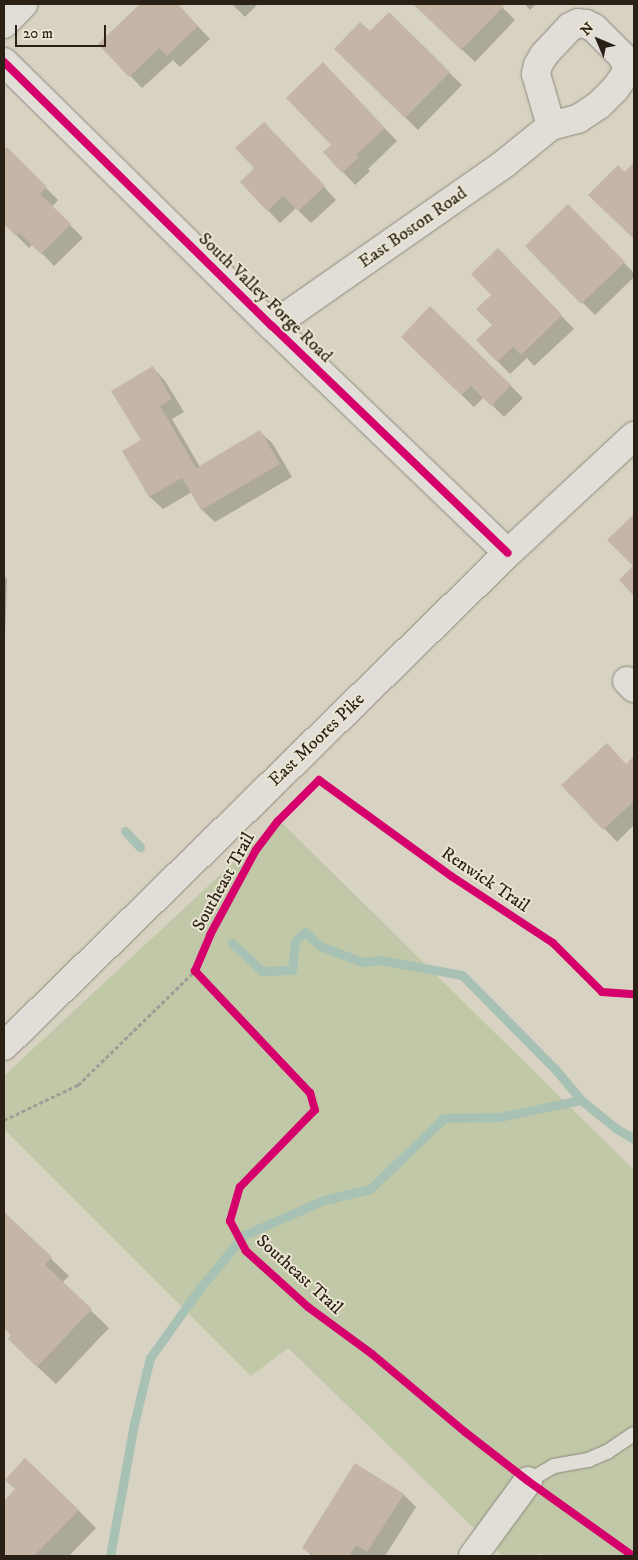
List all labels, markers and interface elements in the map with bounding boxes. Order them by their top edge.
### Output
scale bar [18,15,109,47]
north arrow [573,15,623,65]
text: N [577,19,598,40]
text: 20 m [23,24,53,43]
street label: East Boston Road [355,183,471,273]
street label: South Valley Forge Road [194,229,336,367]
street label: East Moores Pike [265,689,369,791]
street label: Southeast Trail [188,829,260,935]
street label: Renwick Trail [437,843,533,917]
street label: Southeast Trail [251,1231,347,1319]

